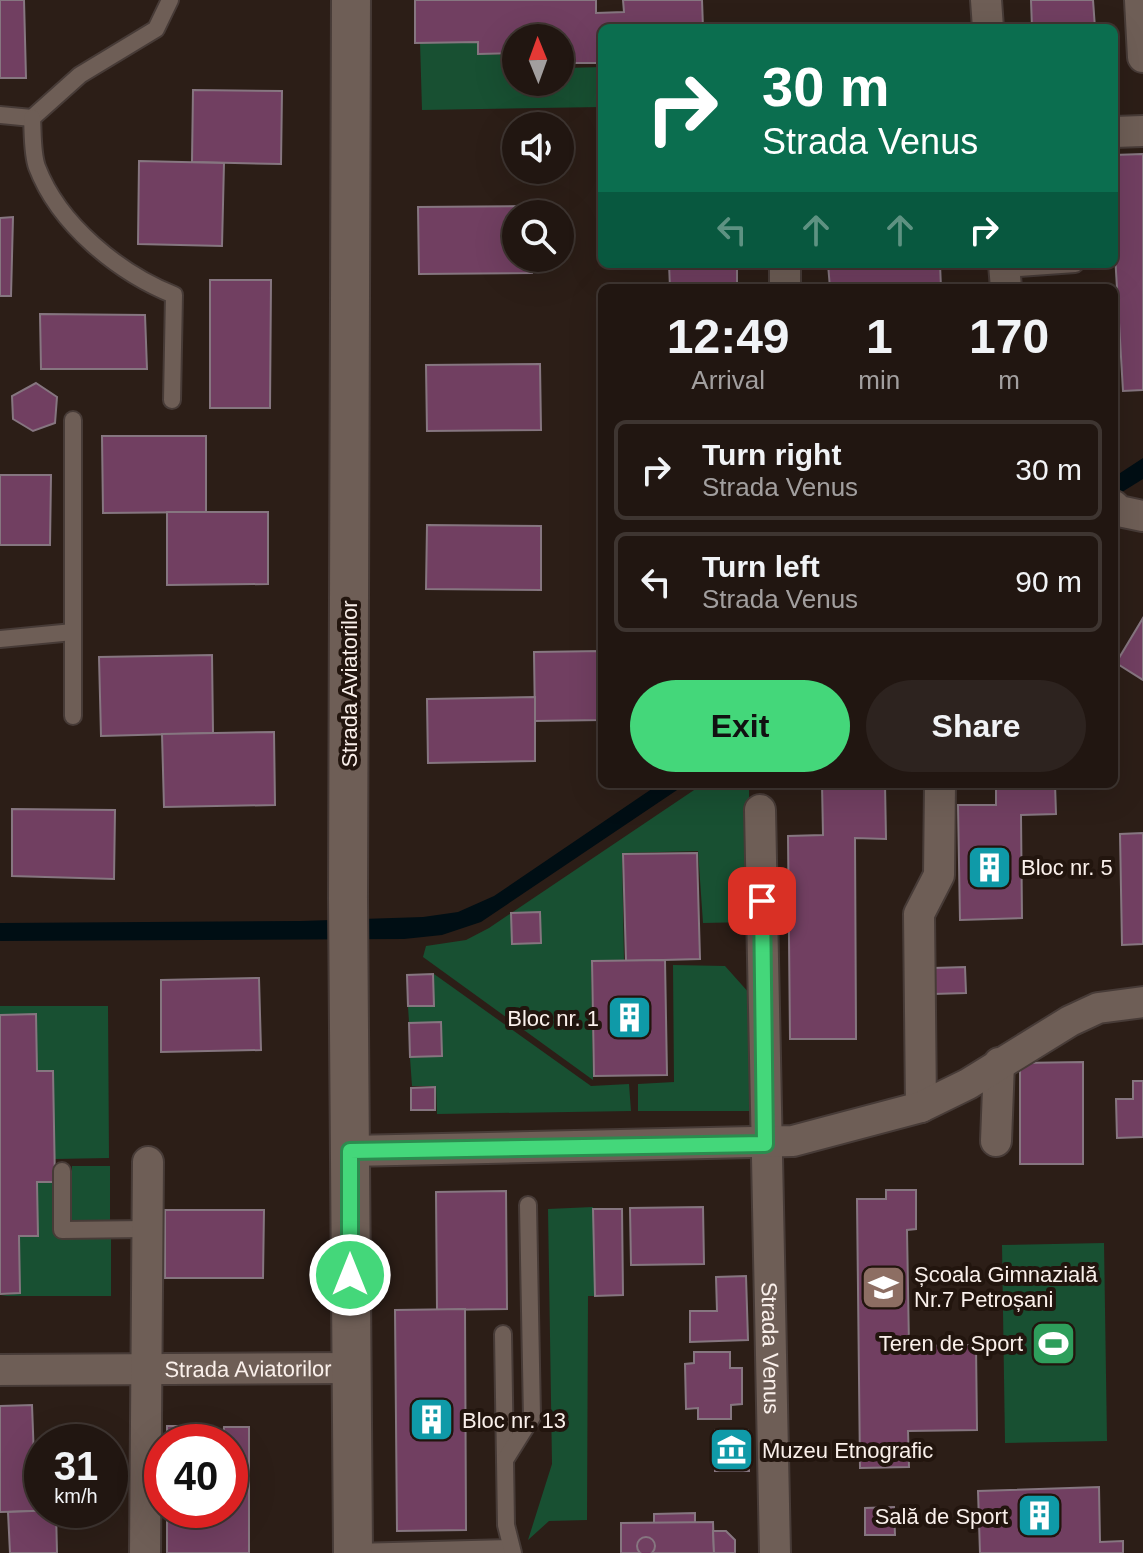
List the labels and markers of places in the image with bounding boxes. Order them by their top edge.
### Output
building icon: Bloc nr. 5 [966,843,1014,891]
place label: Bloc nr. 5 [1021,855,1113,880]
pin [728,867,796,935]
building icon: Bloc nr. 1 [606,994,654,1042]
place label: Bloc nr. 1 [507,1006,599,1031]
place label: Școala Gimnazială Nr.7 Petroșani [914,1262,1098,1312]
school or university icon: Școala Gimnazială Nr.7 Petroșani [859,1263,907,1311]
sports icon: Teren de Sport [1030,1319,1078,1367]
place label: Teren de Sport [879,1331,1023,1356]
building icon: Bloc nr. 13 [407,1396,455,1444]
place label: Bloc nr. 13 [462,1408,566,1433]
museum icon: Muzeu Etnografic [707,1426,755,1474]
place label: Muzeu Etnografic [762,1438,933,1463]
building icon: Sală de Sport [1015,1492,1063,1540]
place label: Sală de Sport [875,1504,1008,1529]

